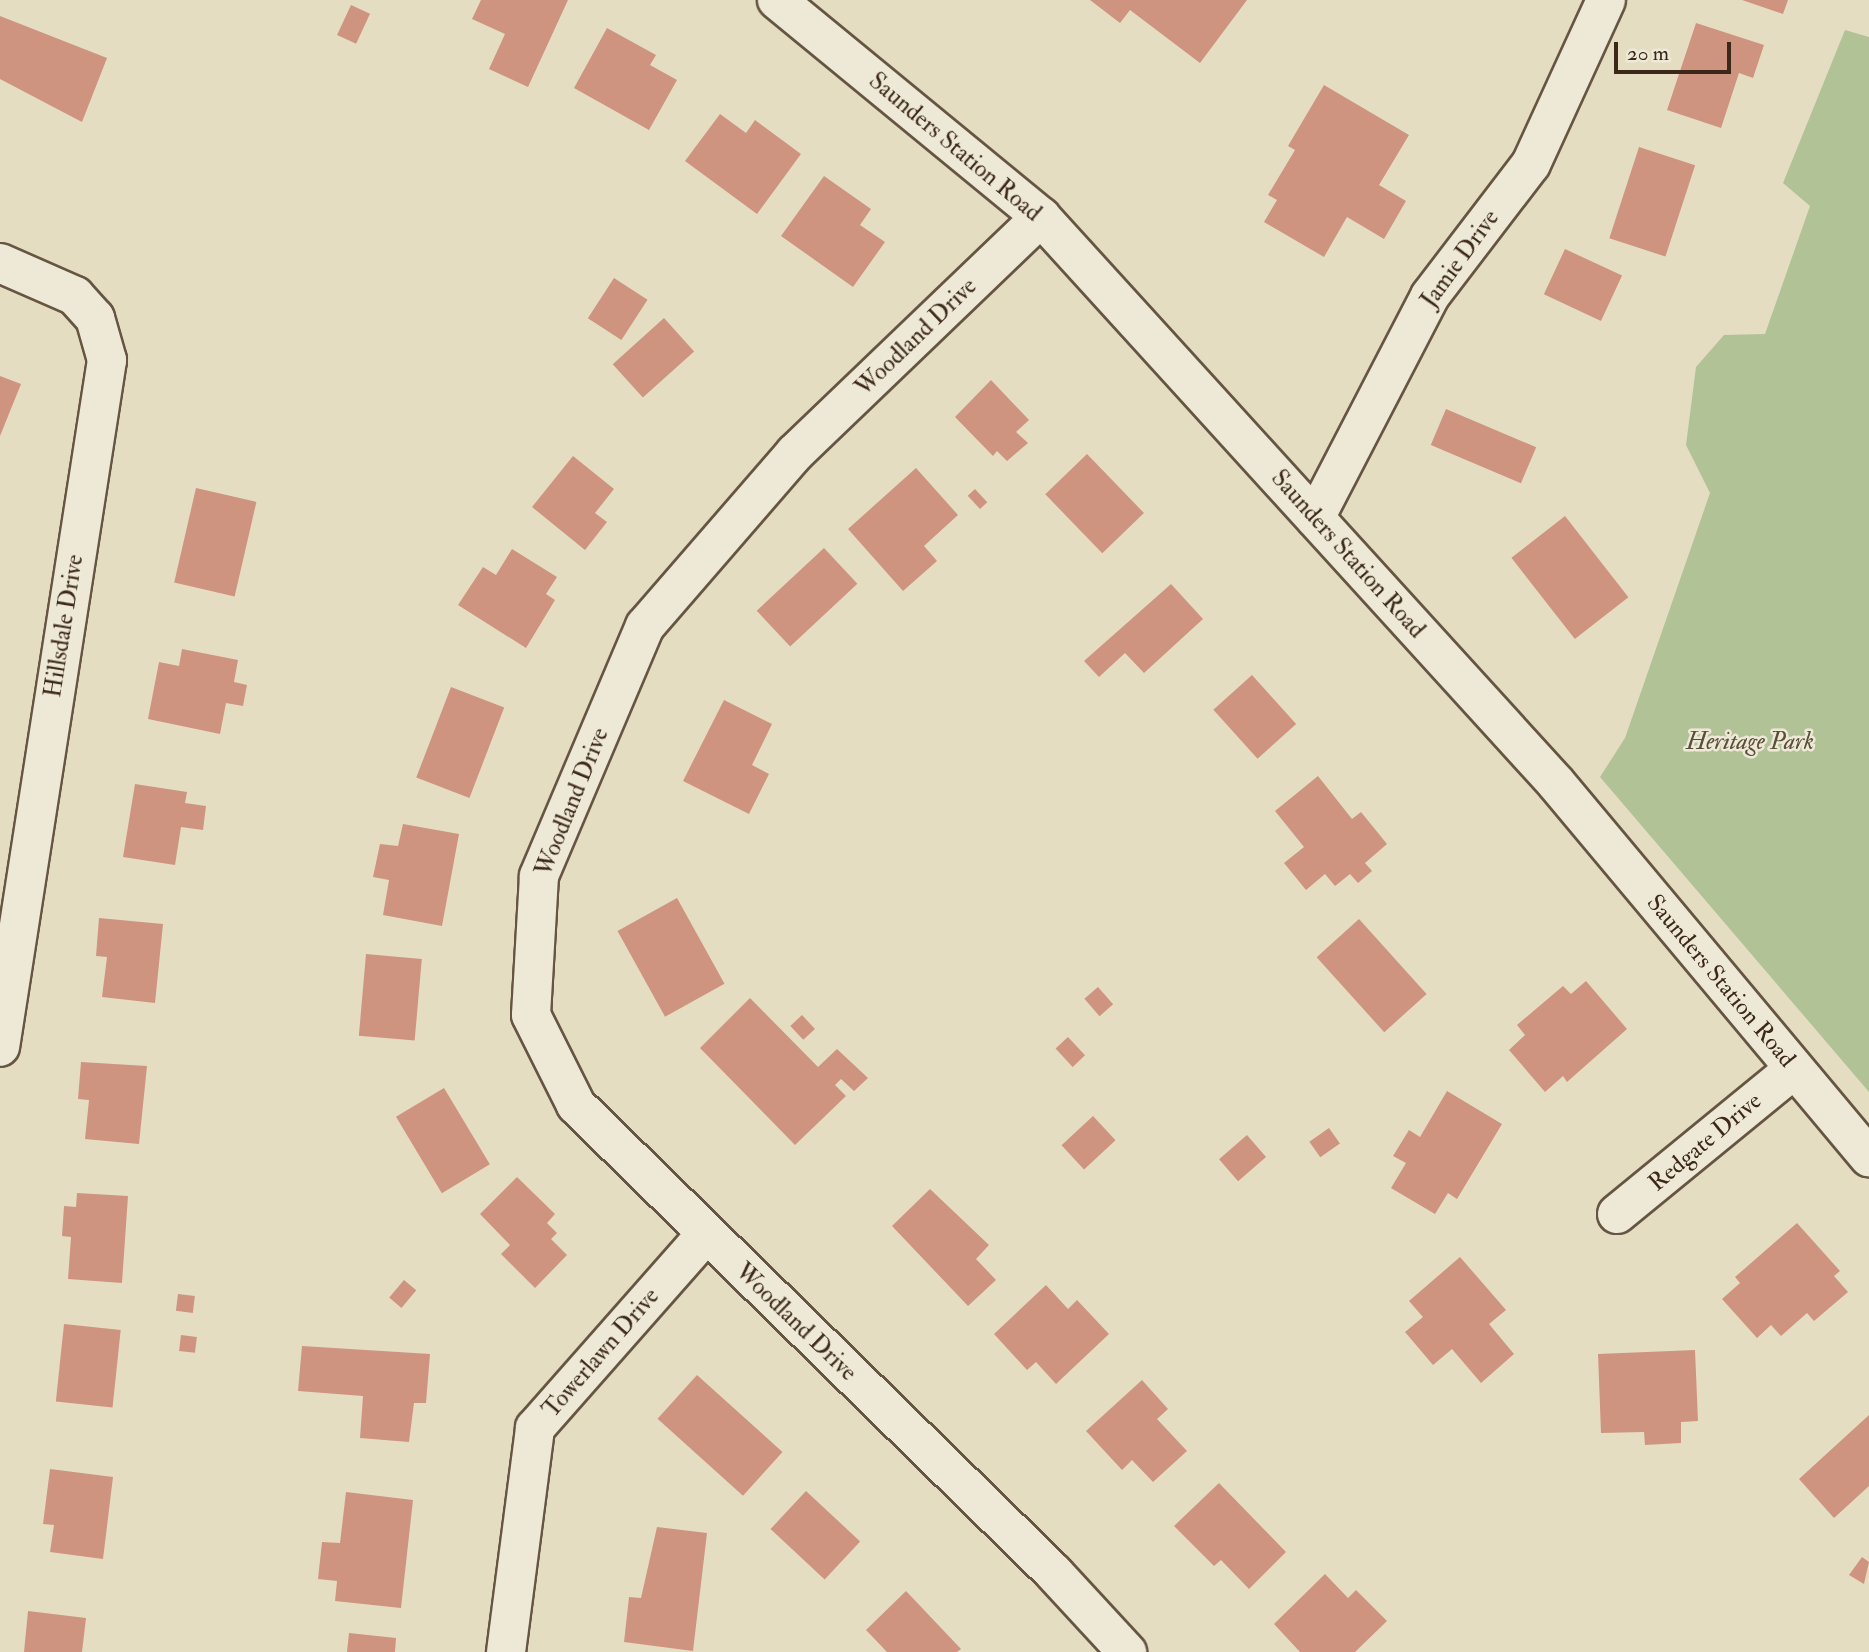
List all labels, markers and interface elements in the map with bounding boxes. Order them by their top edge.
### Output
scale bar [1617,28,1734,72]
text: 20 m [1627,40,1669,67]
street label: Saunders Station Road [863,66,1047,228]
street label: Jamie Drive [1415,204,1505,314]
street label: Woodland Drive [849,272,983,402]
street label: Saunders Station Road [1265,464,1431,644]
street label: Hillsdale Drive [38,552,90,700]
street label: Woodland Drive [529,724,615,880]
park label: Heritage Park [1686,728,1814,756]
street label: Saunders Station Road [1640,889,1802,1073]
street label: Redgate Drive [1643,1087,1767,1197]
street label: Woodland Drive [729,1257,863,1387]
street label: Towerlawn Drive [537,1282,665,1424]

